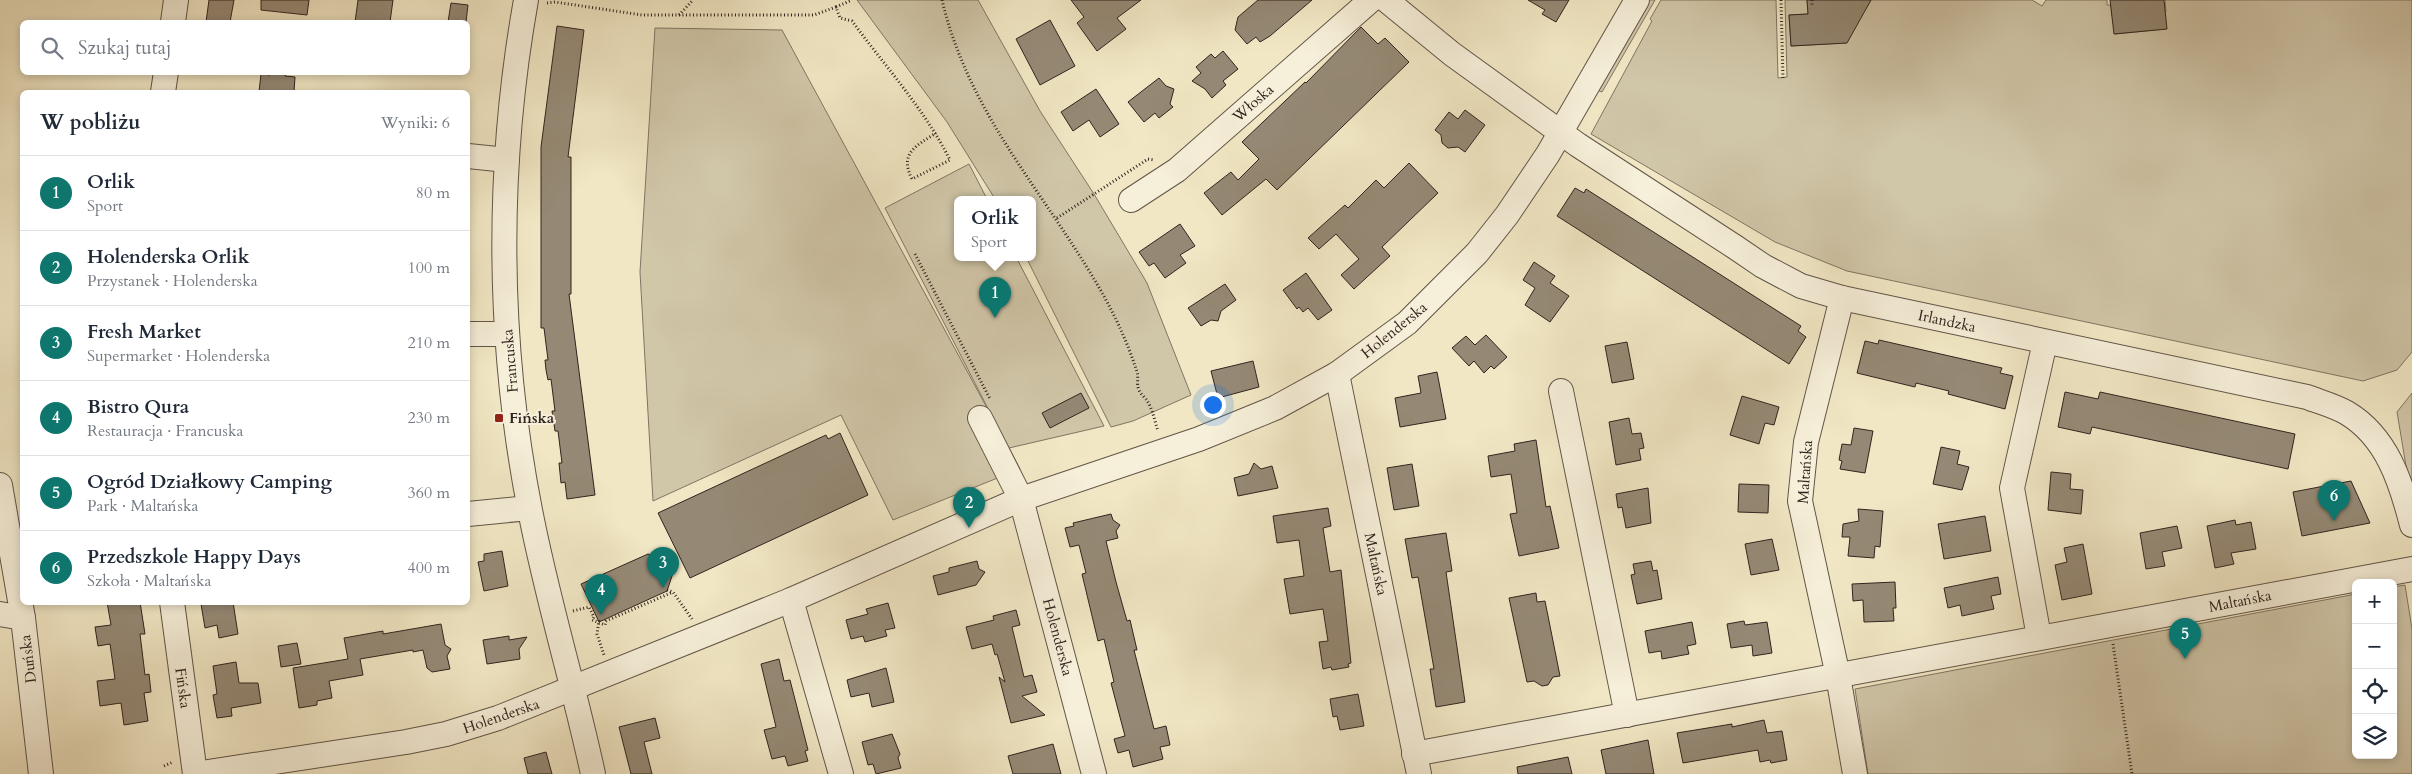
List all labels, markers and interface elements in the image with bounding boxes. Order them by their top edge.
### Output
search box [20,20,470,75]
icon: search [38,34,66,62]
text: Szukaj tutaj [78,35,171,61]
street label: Włoska [1227,79,1278,127]
text: W pobliżu [40,108,141,137]
text: Wyniki: 6 [381,112,450,134]
text: Orlik [87,169,135,195]
text: 1 [52,182,60,204]
text: 80 m [416,182,450,204]
text: Sport [87,195,123,217]
popup [954,196,1036,261]
text: Orlik [971,205,1019,231]
text: Sport [971,231,1007,253]
text: Holenderska Orlik [87,244,250,270]
text: 2 [52,257,60,279]
text: 100 m [408,257,450,279]
text: Przystanek · Holenderska [87,270,258,292]
pin: 1 [979,277,1011,318]
street label: Holenderska [1357,297,1432,363]
street label: Irlandzka [1916,305,1978,337]
text: Fresh Market [87,319,201,345]
street label: Francuska [497,328,523,394]
text: 3 [52,332,60,354]
text: 210 m [408,332,450,354]
text: Supermarket · Holenderska [87,345,270,367]
your location [1200,392,1226,418]
text: Bistro Qura [87,394,189,420]
text: 4 [52,407,60,429]
text: 230 m [408,407,450,429]
place label: Fińska [509,408,555,428]
marker: Fińska [493,412,505,424]
text: Restauracja · Francuska [87,420,243,442]
street label: Maltańska [1793,439,1817,504]
text: Ogród Działkowy Camping [87,469,332,495]
pin: 6 [2318,480,2350,521]
text: 5 [52,482,60,504]
text: 360 m [408,482,450,504]
pin: 2 [953,487,985,528]
text: Park · Maltańska [87,495,198,517]
street label: Maltańska [1360,531,1393,598]
text: Przedszkole Happy Days [87,544,301,570]
pin: 3 [647,547,679,588]
text: 6 [52,557,60,579]
text: 400 m [408,557,450,579]
text: Szkoła · Maltańska [87,570,211,592]
pin: 4 [585,574,617,615]
map controls [2352,579,2397,759]
button: + [2352,579,2397,624]
street label: Maltańska [2207,585,2274,617]
street label: Holenderska [1038,596,1078,679]
pin: 5 [2169,618,2201,659]
button: − [2352,624,2397,669]
street label: Duńska [15,633,41,684]
street label: Fińska [170,666,196,710]
button: locate [2352,669,2397,714]
street label: Holenderska [460,693,542,738]
button: layers [2352,714,2397,759]

